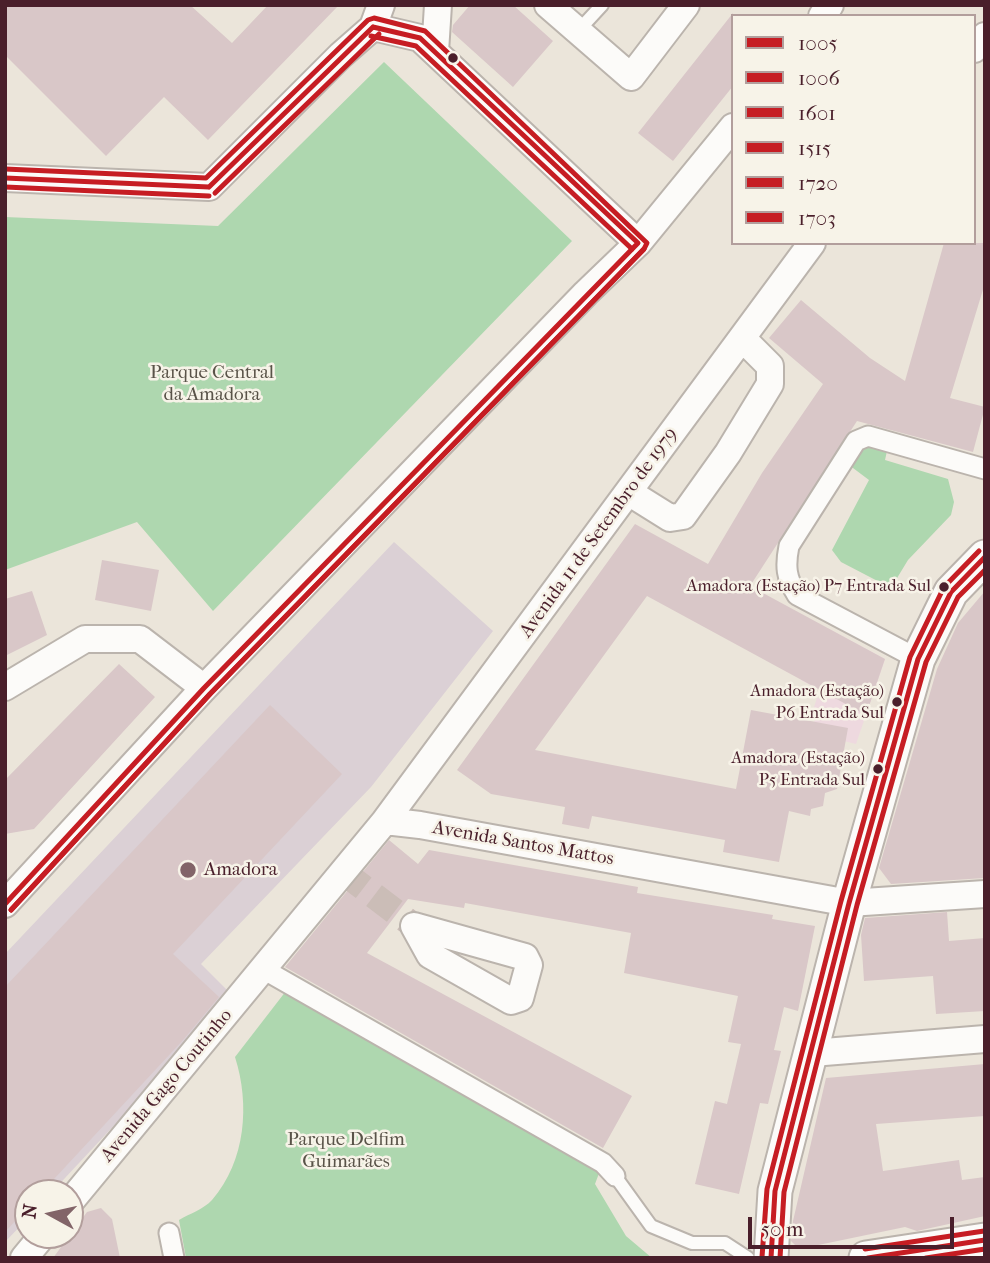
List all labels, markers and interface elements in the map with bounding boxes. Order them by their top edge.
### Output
legend [731,14,976,245]
text: 1005 [798,31,838,55]
unlabelled marker [446,51,460,65]
text: 1006 [798,66,840,90]
text: 1601 [798,101,836,125]
text: 1515 [798,136,831,160]
text: 1720 [798,171,838,195]
text: 1703 [798,206,836,230]
park label: Parque Central da Amadora [150,362,274,406]
street label: Avenida 11 de Setembro de 1979 [515,424,683,642]
place label: Amadora (Estação) P7 Entrada Sul [687,577,931,597]
marker: Amadora (Estação) P7 Entrada Sul [937,580,951,594]
place label: Amadora (Estação) P6 Entrada Sul [750,682,884,722]
marker: Amadora (Estação) P6 Entrada Sul [890,695,904,709]
place label: Amadora (Estação) P5 Entrada Sul [731,749,865,789]
marker: Amadora (Estação) P5 Entrada Sul [871,762,885,776]
street label: Avenida Santos Mattos [431,817,615,871]
place label: Amadora [204,859,278,881]
marker: Amadora [178,860,198,880]
street label: Avenida Gago Coutinho [96,1005,238,1167]
park label: Parque Delfim Guimarães [287,1129,405,1173]
north arrow [14,1179,84,1249]
text: N [18,1203,42,1220]
scale bar [752,1204,958,1248]
text: 50 m [761,1217,804,1241]

